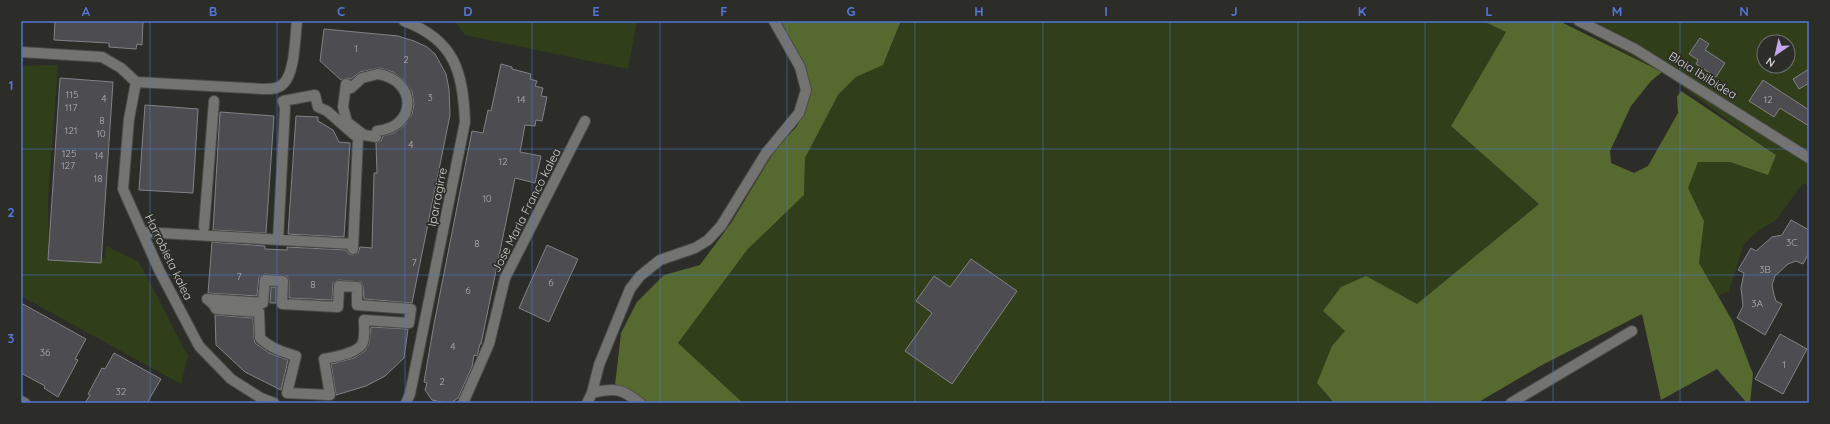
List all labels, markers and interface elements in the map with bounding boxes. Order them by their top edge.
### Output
text: A [82,3,91,19]
text: B [209,3,217,19]
text: C [337,3,345,19]
text: D [463,3,473,19]
text: E [592,3,600,19]
text: F [720,3,728,19]
text: G [846,3,856,19]
text: H [974,3,984,19]
text: I [1104,3,1108,19]
text: J [1230,3,1238,19]
text: K [1358,3,1367,19]
text: L [1485,3,1493,19]
text: M [1612,3,1622,19]
text: N [1739,3,1749,19]
north arrow [1756,34,1796,74]
house number: 1 [354,42,358,55]
street label: Blaia Ibilbidea [1666,48,1740,102]
house number: 2 [403,53,409,66]
text: N [1763,54,1778,70]
text: 1 [8,77,14,93]
house number: 115 [66,88,78,101]
house number: 3 [427,91,433,104]
house number: 4 [101,92,107,105]
house number: 14 [517,93,525,106]
house number: 12 [1763,93,1773,106]
house number: 117 [65,101,77,114]
house number: 8 [99,114,105,127]
house number: 121 [65,124,77,137]
house number: 10 [96,127,106,140]
house number: 4 [408,138,414,151]
street label: Jose Maria Franco kalea [488,145,564,275]
house number: 125 [62,147,76,160]
house number: 14 [95,149,103,162]
house number: 12 [498,155,508,168]
house number: 127 [61,159,75,172]
street label: Iparragirre [424,166,450,228]
house number: 18 [93,172,103,185]
house number: 10 [482,192,492,205]
text: 2 [7,204,15,220]
street label: Harrobieta kalea [142,212,196,302]
house number: 3C [1786,236,1798,249]
house number: 8 [474,237,480,250]
house number: 7 [411,256,417,269]
house number: 3B [1759,263,1771,276]
house number: 7 [236,270,242,283]
house number: 6 [548,276,554,289]
house number: 8 [310,278,316,291]
house number: 6 [465,284,471,297]
house number: 3A [1751,297,1763,310]
text: 3 [8,330,15,346]
house number: 4 [450,340,456,353]
house number: 36 [40,346,51,359]
house number: 1 [1782,358,1786,371]
house number: 2 [439,375,445,388]
house number: 32 [116,385,127,398]

